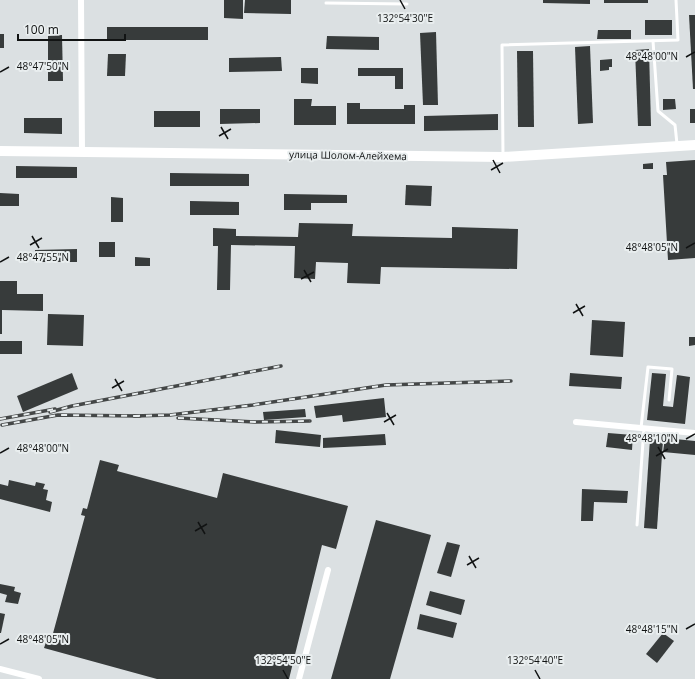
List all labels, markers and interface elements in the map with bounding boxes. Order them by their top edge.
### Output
text: 132°54'30"E [377,11,433,25]
scale bar [18,16,125,42]
text: 100 m [24,21,59,38]
text: 48°48'00"N [626,49,678,63]
text: 48°47'50"N [17,59,69,73]
street label: улица Шолом-Алейхема [289,147,407,163]
text: 48°48'05"N [626,240,678,254]
text: 48°47'55"N [17,250,69,264]
text: 48°48'10"N [626,431,678,445]
text: 48°48'00"N [17,441,69,455]
text: 48°48'15"N [626,622,678,636]
text: 48°48'05"N [17,632,69,646]
text: 132°54'50"E [255,653,311,667]
text: 132°54'40"E [507,653,563,667]

